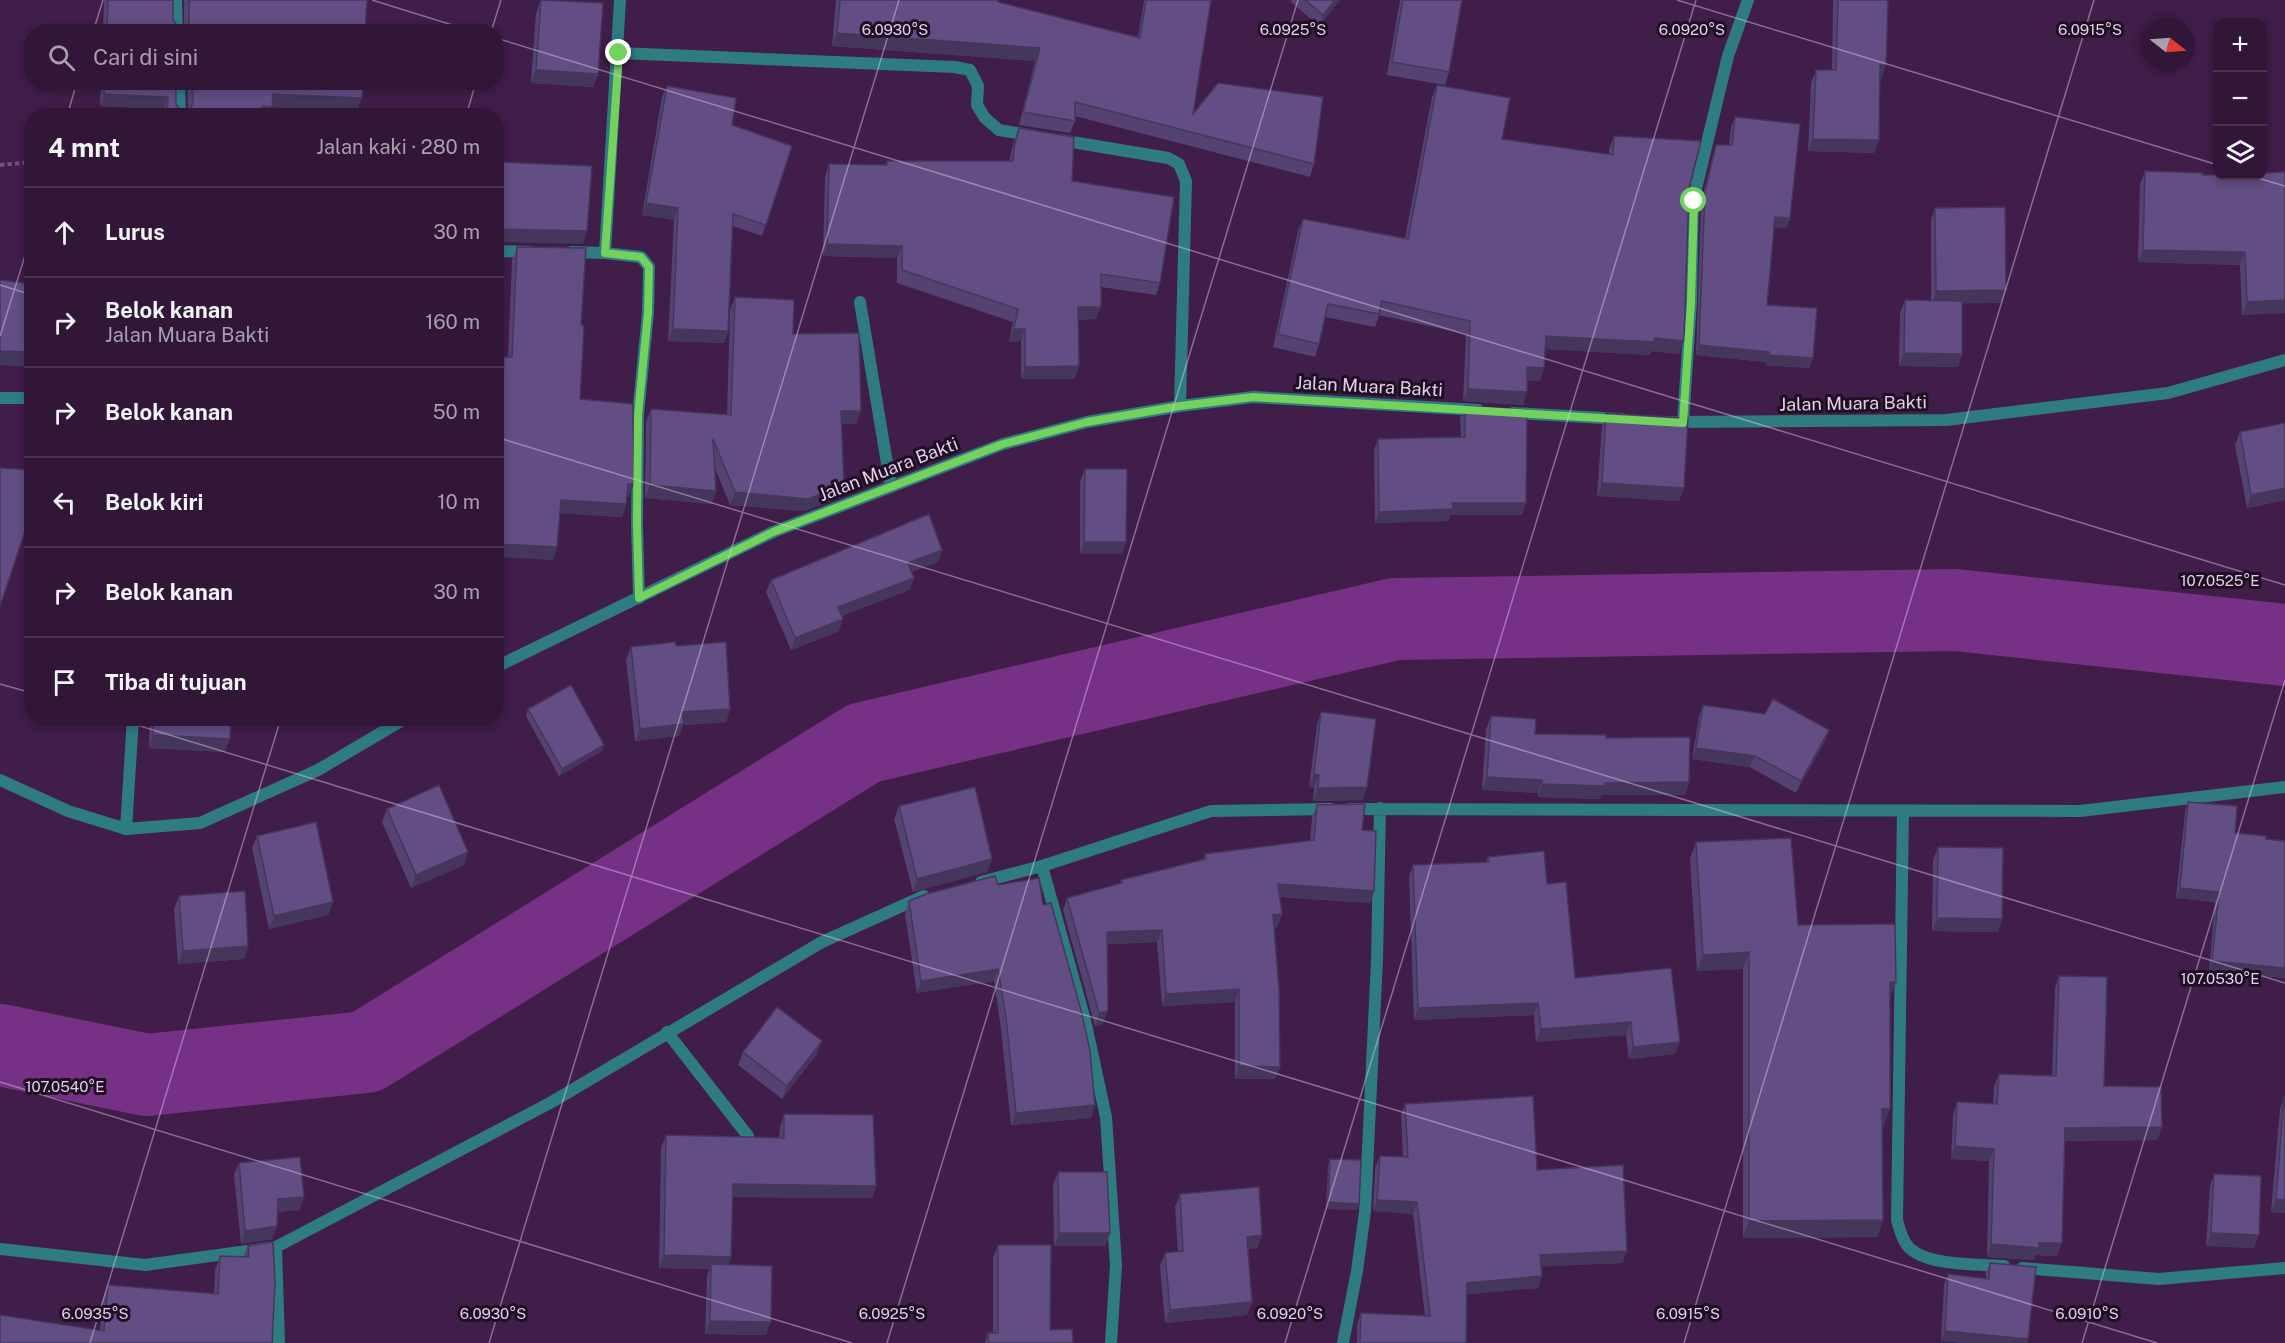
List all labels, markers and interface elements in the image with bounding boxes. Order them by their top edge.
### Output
north arrow [2141,18,2195,72]
map controls [2213,18,2267,180]
button: + [2213,18,2267,72]
text: 6.0930°S [862,21,928,38]
text: 6.0925°S [1260,21,1326,38]
text: 6.0920°S [1659,21,1725,38]
text: 6.0915°S [2058,21,2122,38]
search box [24,24,504,90]
route end [605,39,631,65]
icon: search [45,41,78,74]
text: Cari di sini [93,44,198,70]
button: − [2213,72,2267,126]
button: layers [2213,126,2267,180]
text: 4 mnt [48,132,120,163]
text: Jalan kaki · 280 m [316,135,480,159]
route start [1680,187,1706,213]
icon: ahead [48,216,81,249]
text: Lurus [105,219,165,245]
text: 30 m [433,220,480,244]
text: Belok kanan [105,297,233,323]
icon: right [48,306,81,339]
text: 160 m [425,310,480,334]
text: Jalan Muara Bakti [105,323,269,347]
street label: Jalan Muara Bakti [1295,372,1443,400]
street label: Jalan Muara Bakti [1779,391,1927,415]
icon: right [48,396,81,429]
text: Belok kanan [105,399,233,425]
text: 50 m [433,400,480,424]
street label: Jalan Muara Bakti [815,433,961,505]
icon: left [48,486,81,519]
text: Belok kiri [105,489,203,515]
text: 10 m [437,490,480,514]
text: 107.0525°E [2180,572,2260,589]
icon: right [48,576,81,609]
text: Belok kanan [105,579,233,605]
text: 30 m [433,580,480,604]
icon: arrive [48,666,81,699]
text: Tiba di tujuan [105,669,246,695]
text: 107.0530°E [2180,970,2260,987]
text: 107.0540°E [25,1078,105,1095]
text: 6.0935°S [61,1305,129,1322]
text: 6.0930°S [460,1305,526,1322]
text: 6.0925°S [859,1305,925,1322]
text: 6.0920°S [1257,1305,1323,1322]
text: 6.0915°S [1656,1305,1720,1322]
text: 6.0910°S [2055,1305,2119,1322]

